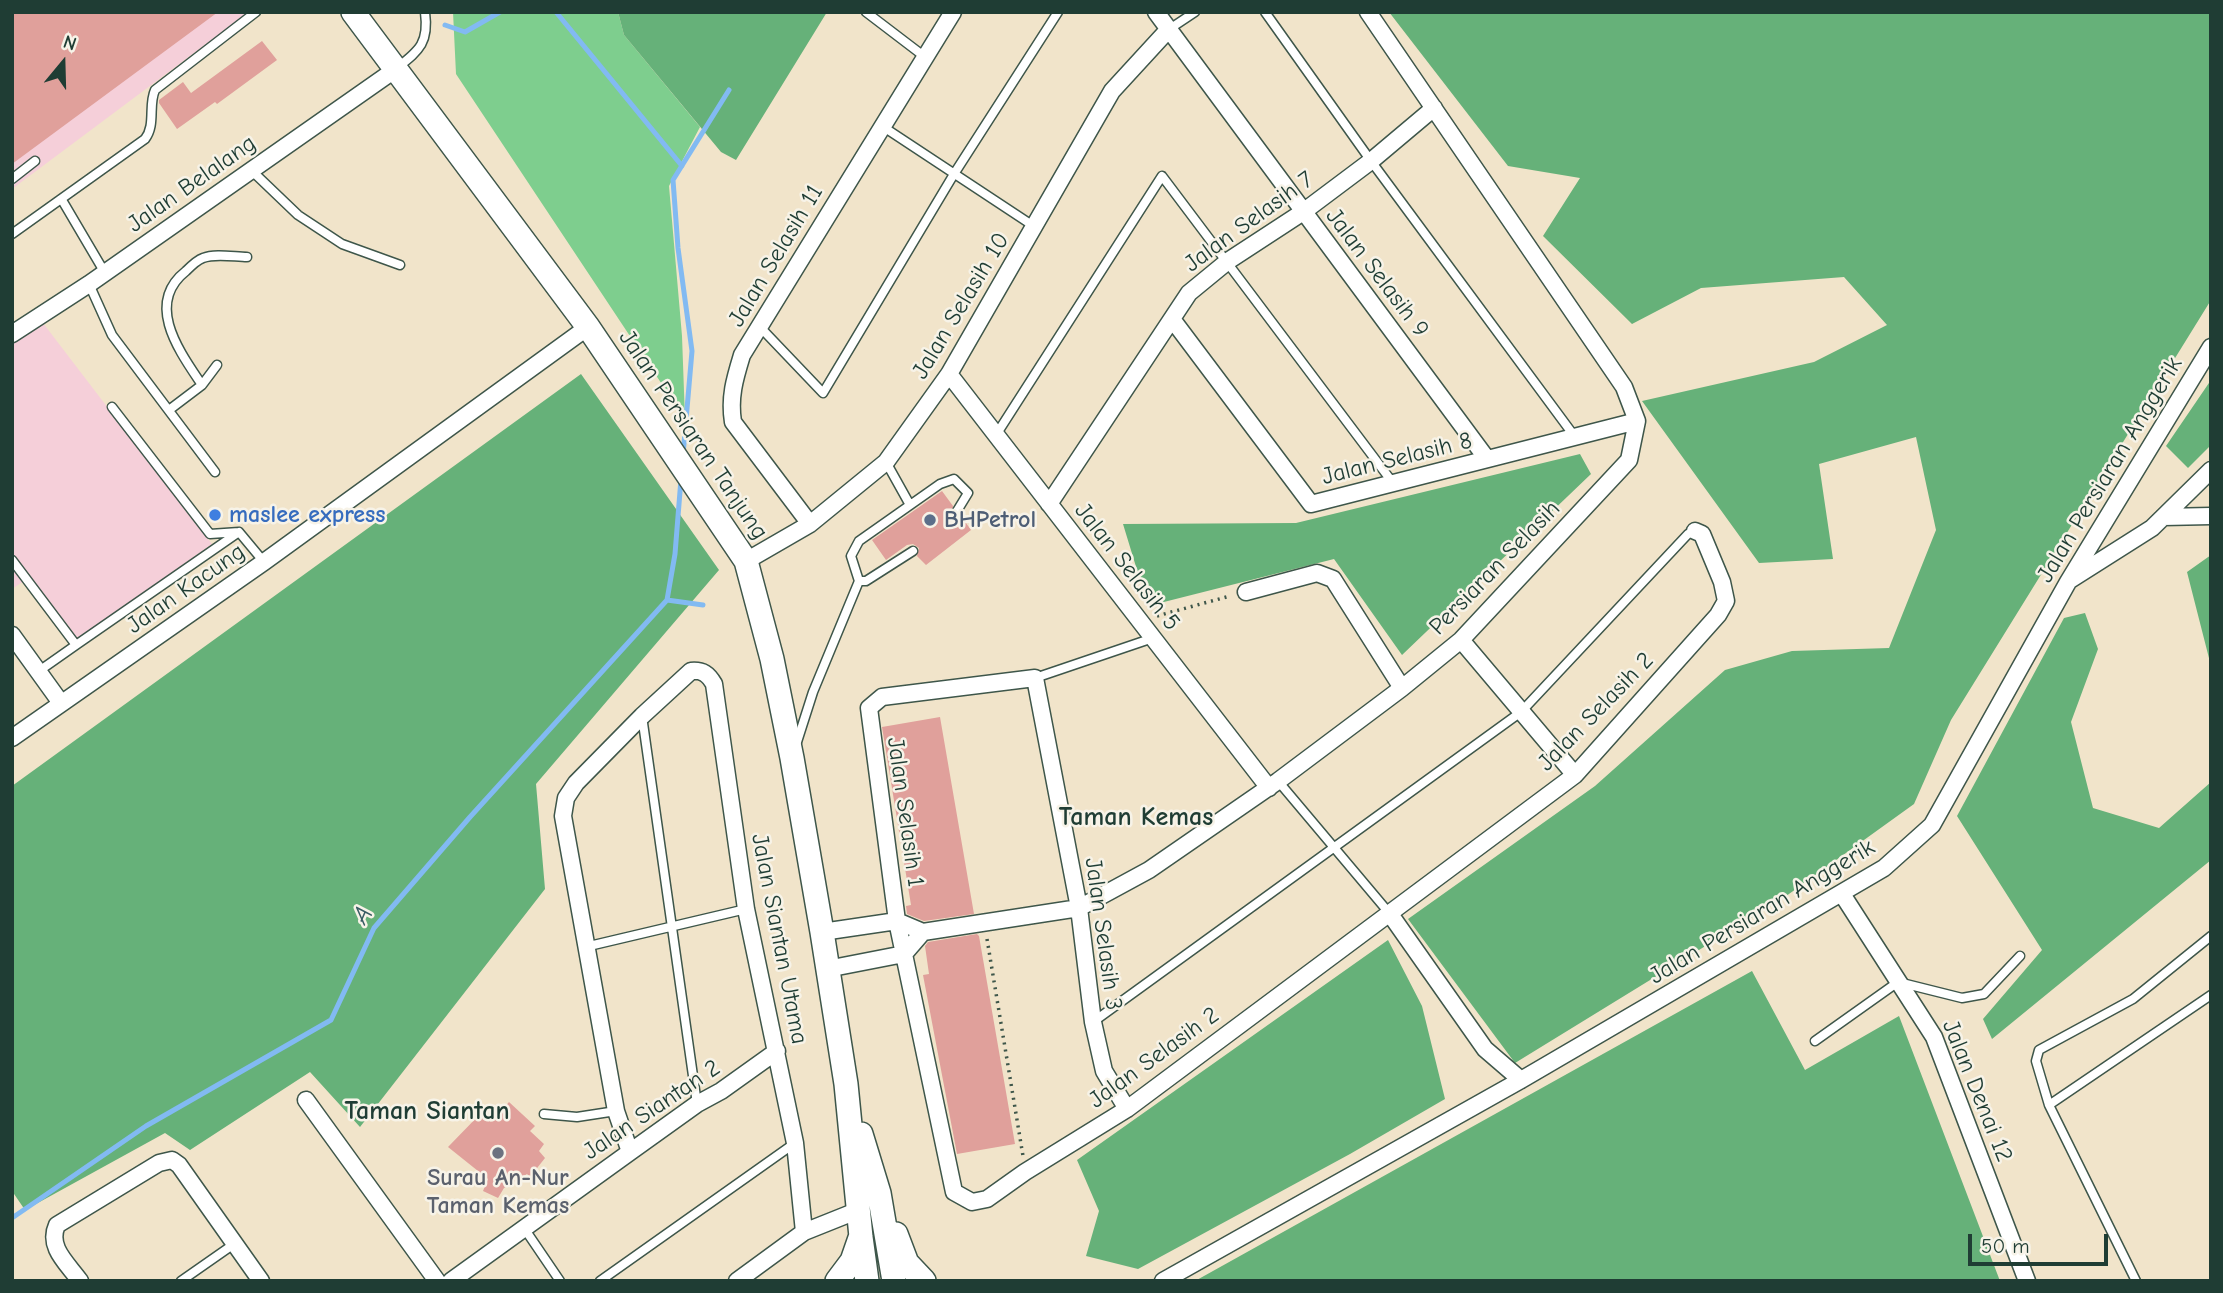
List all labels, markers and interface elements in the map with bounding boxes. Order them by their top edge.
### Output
north arrow [28,28,98,98]
text: N [60,31,79,56]
street label: Jalan Belalang [122,129,262,239]
street label: Jalan Selasih 7 [1179,165,1319,279]
street label: Jalan Selasih 11 [722,180,830,332]
street label: Jalan Selasih 9 [1319,203,1435,343]
street label: Jalan Selasih 10 [906,228,1016,384]
street label: Jalan Persiaran Tanjung [612,325,774,545]
street label: Jalan Persiaran Anggerik [2031,352,2189,588]
street label: Jalan Selasih 8 [1319,426,1475,492]
street label: Persiaran Selasih [1424,495,1566,641]
street label: Jalan Selasih 5 [1068,497,1186,637]
place label: maslee express [229,501,385,529]
place label: BHPetrol [944,506,1036,534]
marker: maslee express [207,507,223,523]
marker: BHPetrol [922,512,938,528]
street label: Jalan Kacung [121,538,251,640]
street label: Jalan Selasih 2 [1532,647,1660,777]
street label: Jalan Selasih 1 [880,735,930,889]
district label: Taman Kemas [1059,802,1213,834]
street label: Jalan Siantan Utama [744,831,814,1047]
street label: Jalan Persiaran Anggerik [1644,833,1880,991]
street label: Jalan Selasih 3 [1078,856,1128,1012]
water label: A [346,900,380,930]
street label: Jalan Selasih 2 [1083,1001,1225,1115]
street label: Jalan Denai 12 [1935,1016,2019,1166]
street label: Jalan Siantan 2 [578,1054,726,1166]
district label: Taman Siantan [344,1096,510,1128]
marker: Surau An-Nur Taman Kemas [490,1145,506,1161]
place label: Surau An-Nur Taman Kemas [427,1164,569,1220]
scale bar [1971,1220,2111,1264]
text: 50 m [1981,1234,2030,1258]

